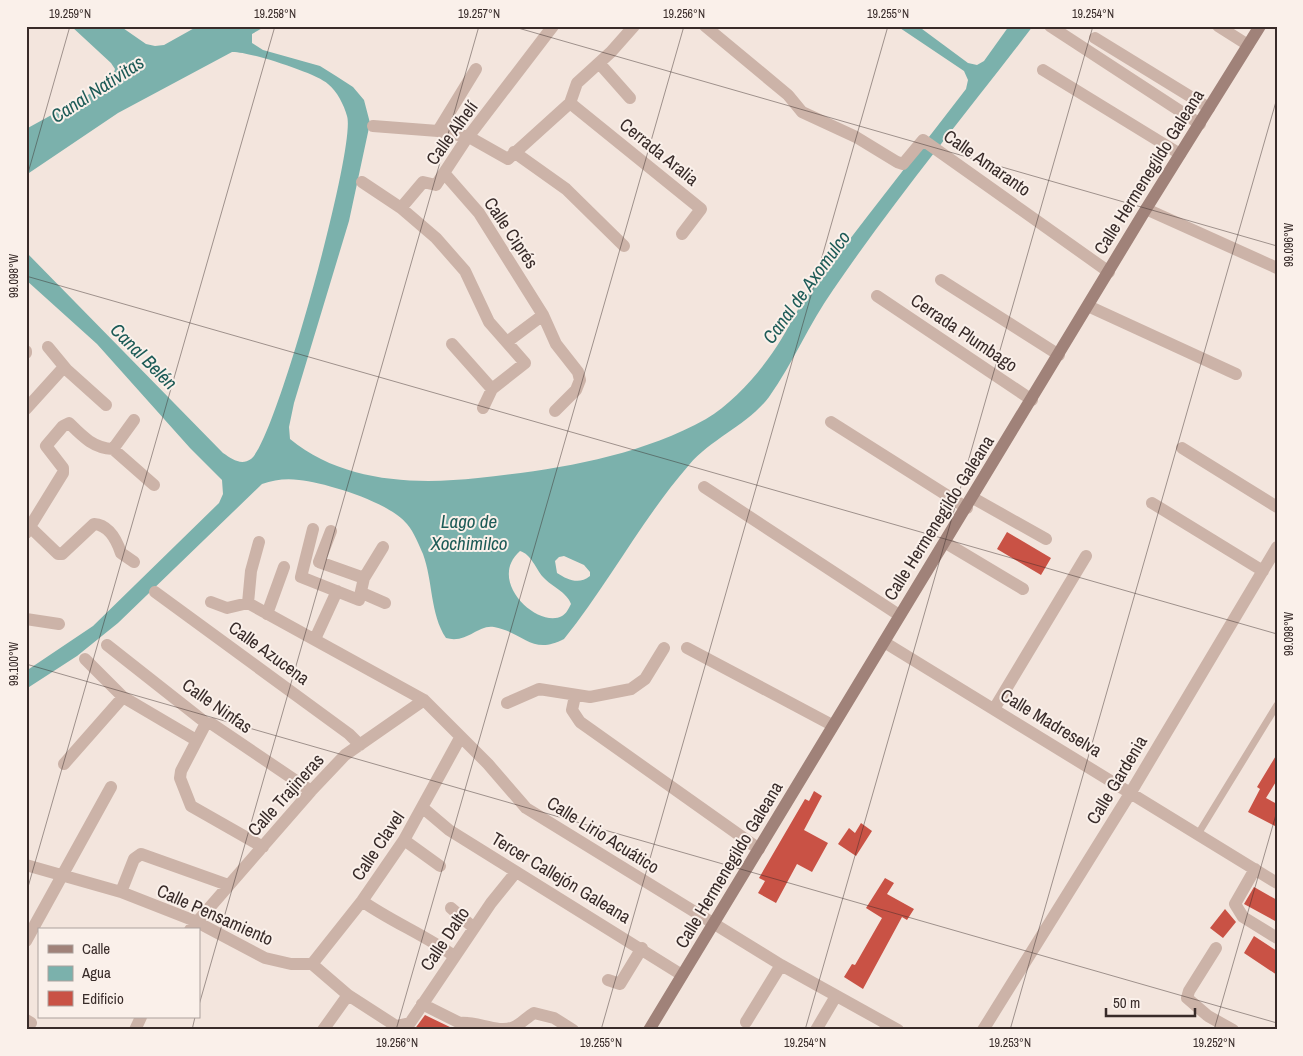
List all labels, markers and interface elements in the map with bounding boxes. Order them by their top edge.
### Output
text: 19.259°N [49,6,91,22]
text: 19.258°N [254,6,296,22]
text: 19.257°N [458,6,500,22]
text: 19.256°N [663,6,705,22]
text: 19.255°N [867,6,909,22]
text: 19.254°N [1072,6,1114,22]
water label: Canal Nativitas [45,49,149,129]
street label: Calle Hermenegildo Galeana [1088,84,1210,259]
street label: Calle Alhelí [420,95,484,170]
street label: Cerrada Aralia [614,112,704,191]
street label: Calle Amaranto [939,123,1036,202]
street label: Calle Ciprés [478,192,544,273]
text: 99.096°W [1281,222,1297,267]
water label: Canal de Axomulco [756,225,856,349]
text: 99.098°W [6,253,22,298]
street label: Cerrada Plumbago [906,288,1023,378]
water label: Canal Belén [105,317,183,395]
street label: Calle Hermenegildo Galeana [878,430,1000,605]
water label: Lago de Xochimilco [430,508,508,556]
text: 99.098°W [1281,611,1297,656]
street label: Calle Azucena [224,615,315,690]
text: 99.100°W [6,641,22,686]
street label: Calle Ninfas [177,672,257,739]
street label: Calle Madreselva [996,682,1107,763]
street label: Calle Gardenia [1080,731,1153,829]
street label: Calle Trajineras [242,748,330,841]
street label: Calle Hermenegildo Galeana [669,777,788,953]
street label: Calle Lirio Acuático [542,790,664,879]
street label: Calle Clavel [345,806,410,885]
street label: Tercer Callejón Galeana [487,826,636,929]
street label: Calle Pensamiento [153,878,277,951]
street label: Calle Dalto [414,902,475,976]
legend [38,928,200,1018]
text: Calle [82,938,110,959]
text: Agua [81,962,111,983]
scale bar [1106,986,1194,1018]
text: Edificio [82,988,124,1009]
text: 50 m [1113,992,1140,1013]
text: 19.256°N [376,1035,418,1051]
text: 19.255°N [580,1035,622,1051]
text: 19.254°N [784,1035,826,1051]
text: 19.253°N [989,1035,1031,1051]
text: 19.252°N [1193,1035,1235,1051]

